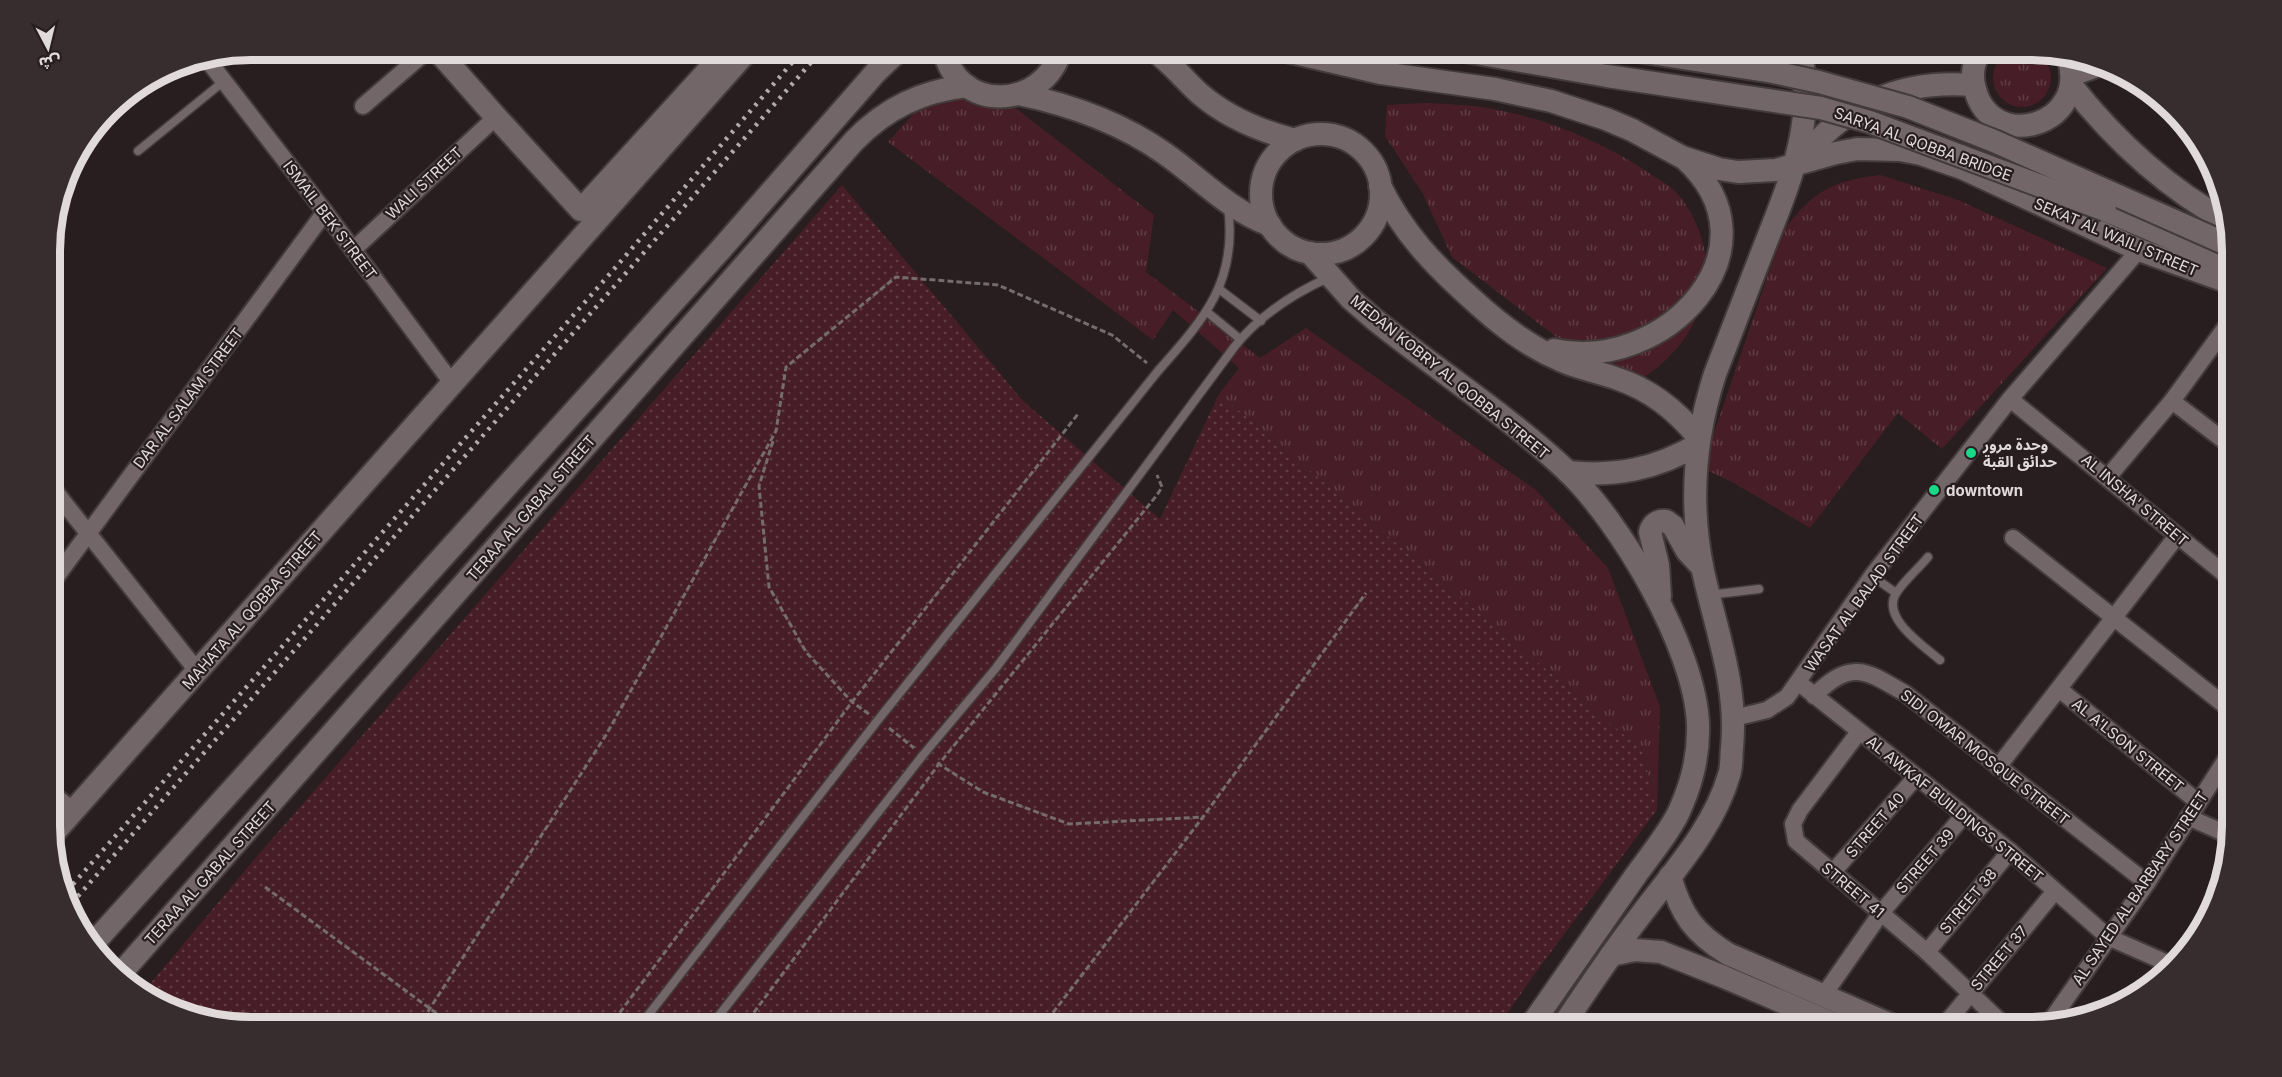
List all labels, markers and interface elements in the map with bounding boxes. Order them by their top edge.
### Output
north arrow [18,18,78,78]
text: ش [38,52,62,74]
street label: SARYA AL QOBBA BRIDGE [1832,103,2014,185]
street label: WALI STREET [382,143,466,223]
street label: ISMAIL BEK STREET [279,157,381,283]
street label: SEKAT AL WAILI STREET [2031,194,2201,280]
street label: MEDAN KOBRY AL QOBBA STREET [1347,291,1553,463]
street label: DAR AL SALAM STREET [129,324,247,472]
street label: TERAA AL GABAL STREET [462,431,600,585]
place label: وحدة مرور حدائق القبة [1982,435,2057,471]
marker: وحدة مرور حدائق القبة [1964,446,1978,460]
street label: AL INSHA' STREET [2078,450,2192,550]
place label: downtown [1946,481,2023,500]
marker: downtown [1927,483,1941,497]
street label: WASAT AL BALAD STREET [1800,510,1928,676]
street label: MAHATA AL QOBBA STREET [178,527,326,693]
street label: SIDI OMAR MOSQUE STREET [1897,685,2073,829]
street label: AL A'LSON STREET [2068,694,2188,796]
street label: AL AWKAF BUILDINGS STREET [1863,732,2047,886]
street label: AL SAYED AL BARBARY STREET [2068,788,2212,988]
street label: STREET 40 [1842,789,1908,861]
street label: TERAA AL GABAL STREET [140,797,280,949]
street label: STREET 39 [1892,825,1958,897]
street label: STREET 41 [1818,858,1888,922]
street label: STREET 38 [1935,864,2001,938]
street label: STREET 37 [1966,922,2032,994]

